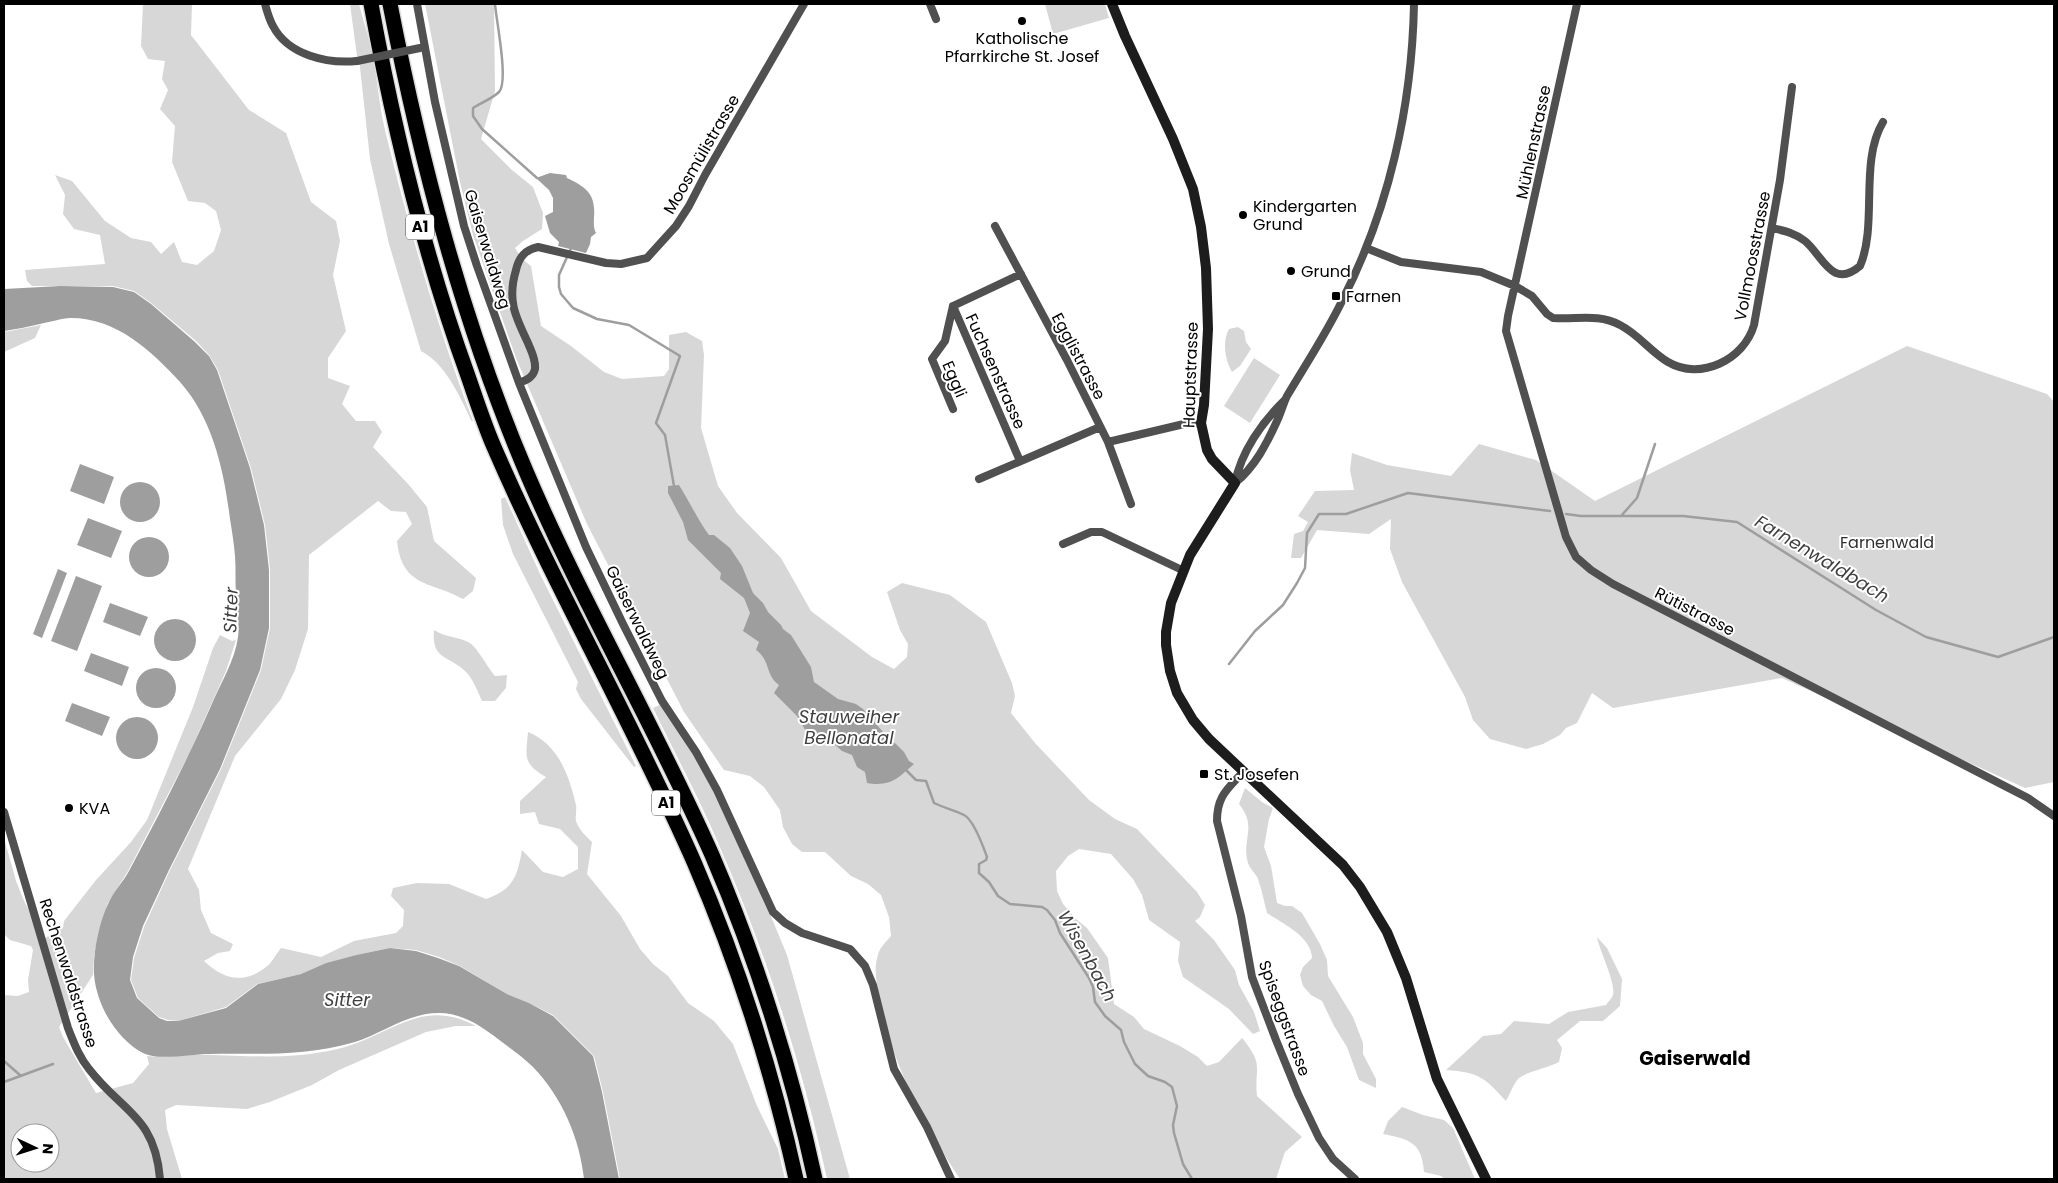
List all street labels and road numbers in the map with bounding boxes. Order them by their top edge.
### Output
street label: Mühlenstrasse [1510,83,1557,201]
street label: Moosmülistrasse [658,90,745,218]
street label: Gaiserwaldweg [458,187,517,312]
street label: Vollmoosstrasse [1729,189,1776,323]
road number: A1 [406,214,434,240]
street label: Egglistrasse [1046,309,1111,404]
street label: Fuchsenstrasse [960,310,1031,433]
street label: Hauptstrasse [1177,321,1204,429]
street label: Eggli [937,357,972,401]
street label: Gaiserwaldweg [600,561,675,683]
street label: Rütistrasse [1651,581,1739,642]
road number: A1 [652,790,680,816]
street label: Rechenwaldstrasse [33,895,104,1051]
street label: Spiseggstrasse [1253,957,1316,1079]

